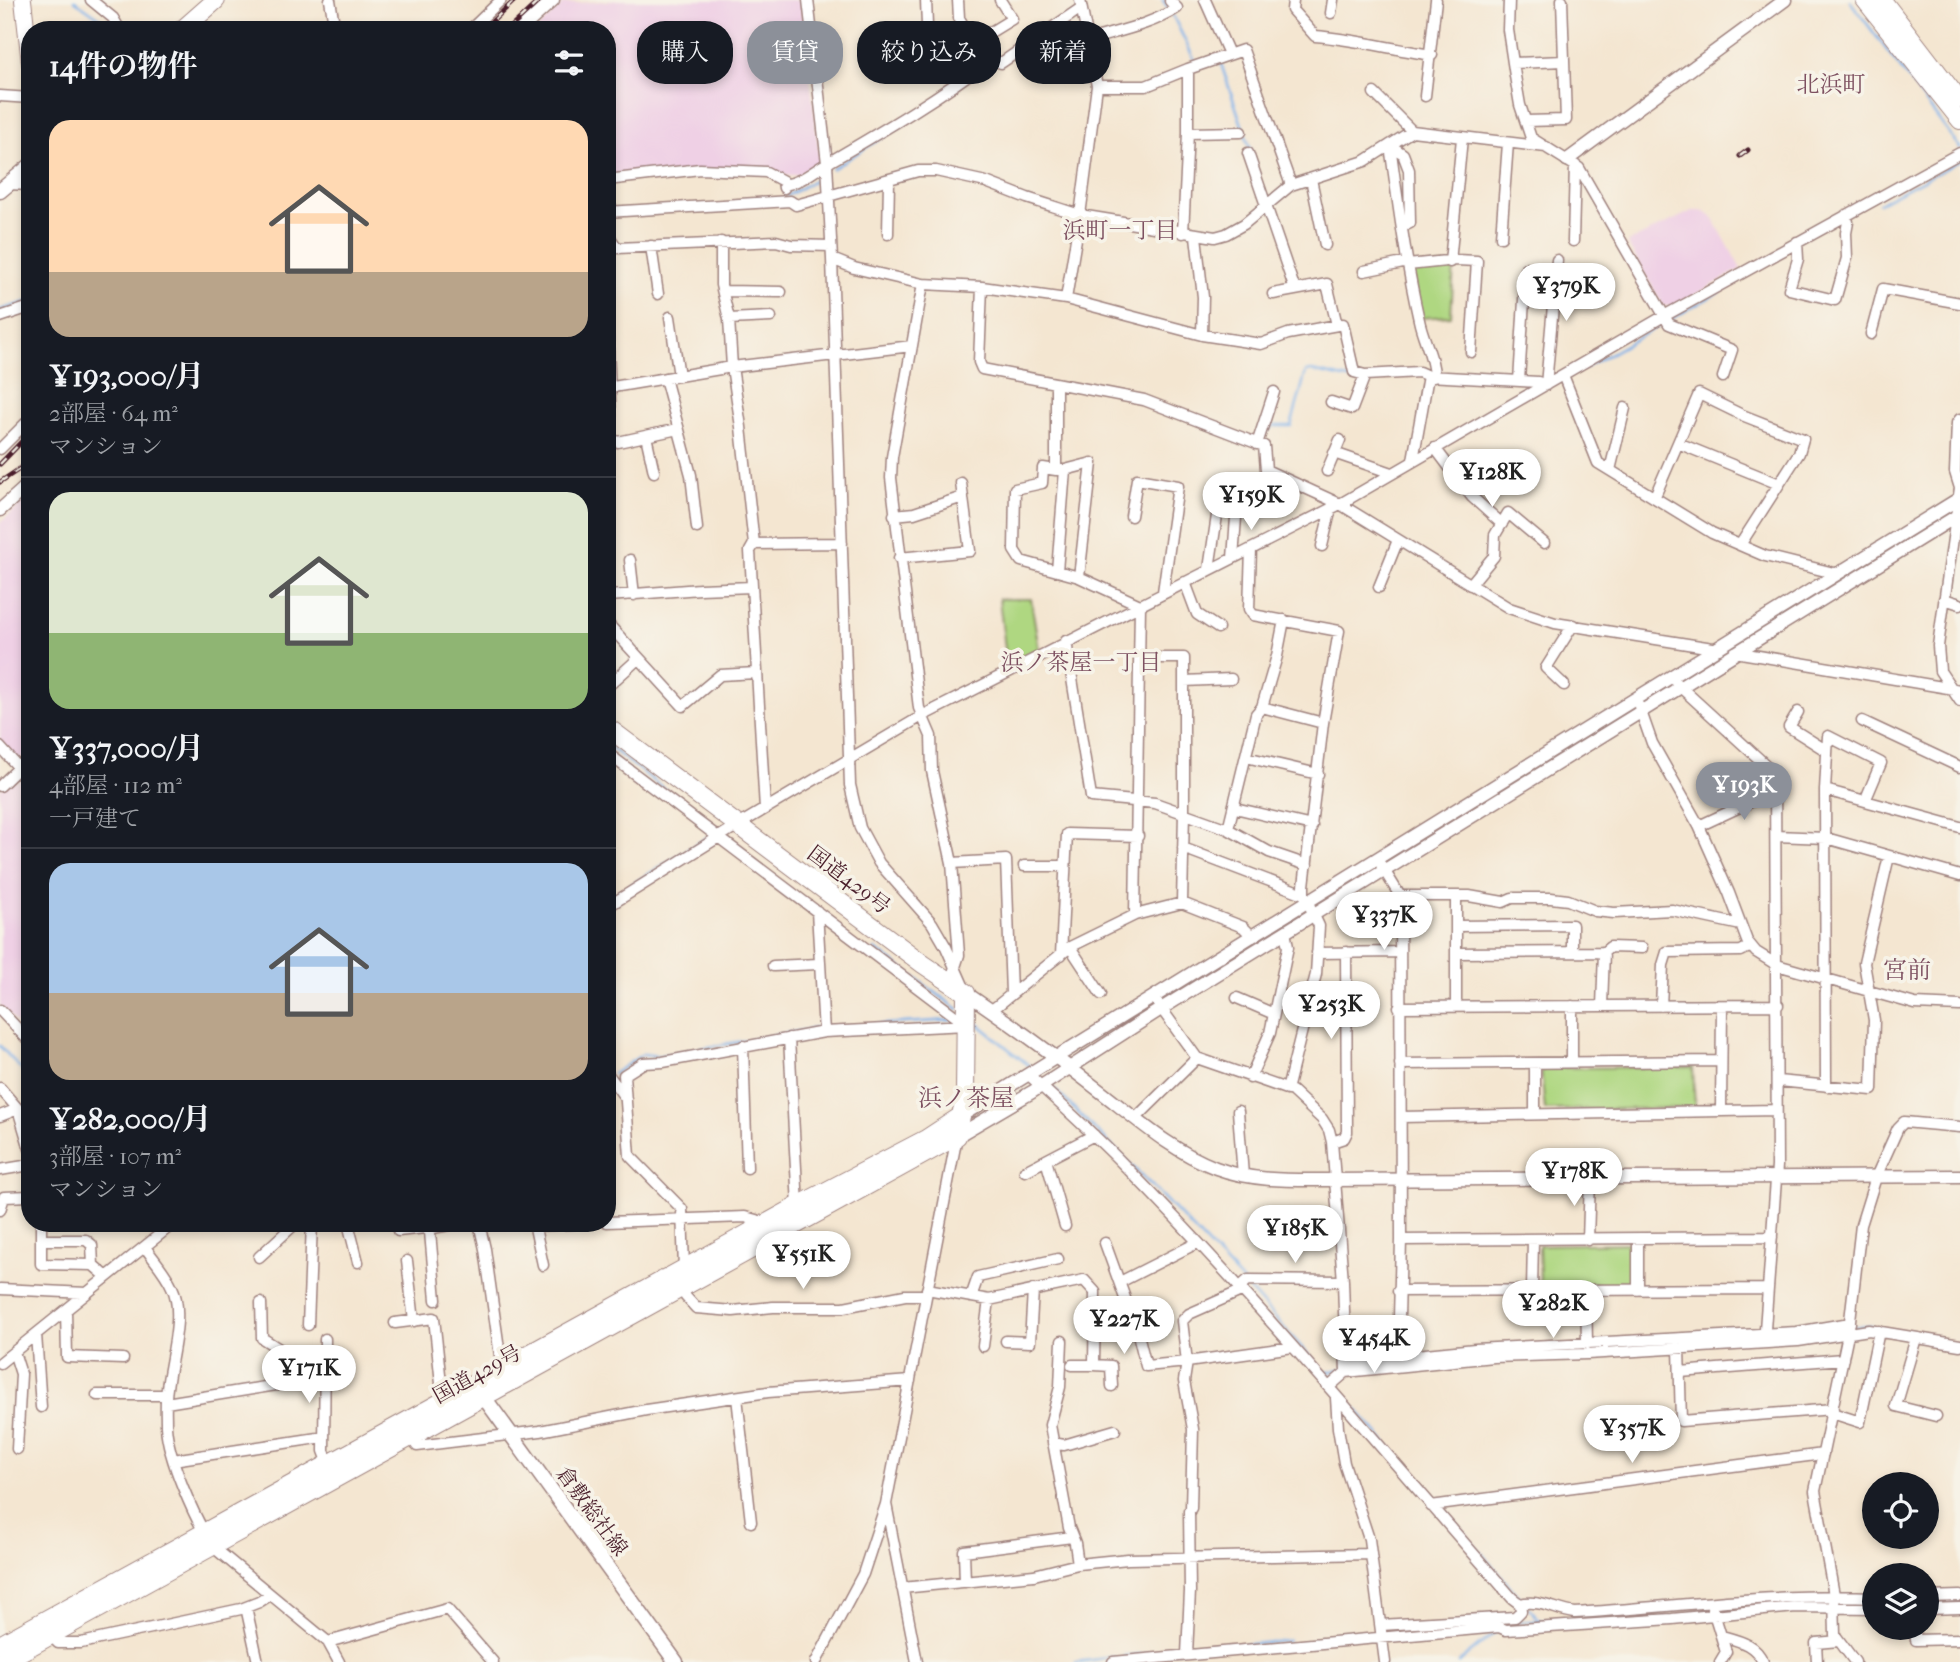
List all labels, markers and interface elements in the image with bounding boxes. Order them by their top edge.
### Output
chip: 購入 [637,21,733,84]
chip: 賃貸 [747,21,843,84]
chip: 絞り込み [857,21,1001,84]
chip: 新着 [1015,21,1111,84]
icon: filters [550,44,588,82]
text: 14件の物件 [49,49,197,84]
district label: 北浜町 [1797,71,1866,98]
icon: home [256,166,382,292]
district label: 浜町一丁目 [1063,217,1178,244]
pin: ¥379K [1517,264,1615,323]
text: ¥379K [1532,272,1600,299]
text: ¥193,000/月 [49,359,204,394]
text: 2部屋 · 64 m² [49,400,178,427]
text: マンション [49,433,163,460]
pin: ¥128K [1443,449,1541,509]
text: ¥128K [1459,458,1525,485]
pin: ¥159K [1202,472,1300,532]
text: ¥159K [1219,481,1283,508]
icon: home [256,538,382,664]
district label: 浜ノ茶屋一丁目 [1001,649,1162,676]
text: ¥337,000/月 [49,731,204,766]
pin: ¥193K [1695,762,1793,822]
text: ¥193K [1712,771,1776,798]
text: 4部屋 · 112 m² [49,772,182,799]
text: 一戸建て [49,805,141,832]
street label: 国道429号 [803,841,895,919]
pin: ¥337K [1335,892,1433,952]
text: ¥337K [1352,901,1416,928]
icon: home [256,909,382,1035]
district label: 宮前 [1883,956,1931,984]
pin: ¥253K [1282,982,1380,1041]
text: ¥253K [1298,990,1364,1017]
district label: 浜ノ茶屋 [918,1084,1014,1112]
text: ¥282,000/月 [49,1102,211,1137]
text: 3部屋 · 107 m² [49,1143,181,1170]
pin: ¥178K [1525,1148,1623,1208]
text: ¥178K [1541,1157,1607,1184]
text: マンション [49,1176,163,1203]
pin: ¥185K [1246,1206,1344,1265]
text: ¥185K [1263,1214,1327,1241]
pin: ¥551K [754,1232,852,1291]
text: ¥551K [772,1240,834,1267]
pin: ¥282K [1504,1280,1602,1340]
text: ¥282K [1518,1289,1588,1316]
pin: ¥227K [1075,1296,1173,1356]
text: ¥227K [1089,1305,1159,1332]
pin: ¥454K [1325,1316,1423,1375]
text: ¥454K [1338,1324,1410,1351]
street label: 国道429号 [429,1340,525,1408]
pin: ¥171K [260,1346,358,1405]
text: ¥171K [278,1354,340,1381]
pin: ¥357K [1583,1406,1681,1465]
text: ¥357K [1599,1414,1665,1441]
street label: 倉敷総社線 [551,1461,633,1561]
map controls [1862,1472,1939,1640]
button: locate [1862,1472,1939,1549]
button: layers [1862,1563,1939,1640]

